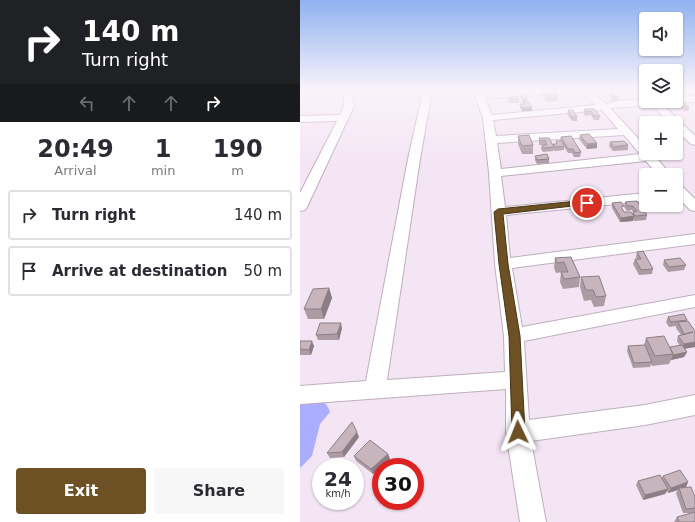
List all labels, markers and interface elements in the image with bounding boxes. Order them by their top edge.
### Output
map controls [639,12,683,212]
button: sound [639,12,683,56]
text: 140 m [82,15,179,48]
icon: right [16,16,68,68]
text: Turn right [82,49,168,70]
button: layers [639,64,683,108]
icon: left [76,92,98,114]
icon: ahead [118,92,140,114]
icon: ahead [160,92,182,114]
icon: right [202,92,224,114]
button: + [639,116,683,160]
text: 20:49 [37,135,114,163]
text: 1 [155,135,171,163]
text: 190 [213,135,263,163]
text: Arrival [54,163,97,178]
text: min [151,163,175,178]
text: m [231,163,244,178]
button: − [639,168,683,212]
pin [570,186,604,220]
icon: arrive [576,192,598,214]
icon: right [18,204,40,226]
text: Turn right [52,206,136,224]
text: 140 m [234,206,282,224]
icon: arrive [18,260,40,282]
text: Arrive at destination [52,262,227,280]
text: 50 m [244,262,282,280]
position arrow [497,411,539,453]
speed limit sign: 30 [372,458,424,510]
text: 24 [324,467,352,491]
button: Exit [16,468,146,514]
button: Share [154,468,284,514]
text: km/h [325,488,351,499]

